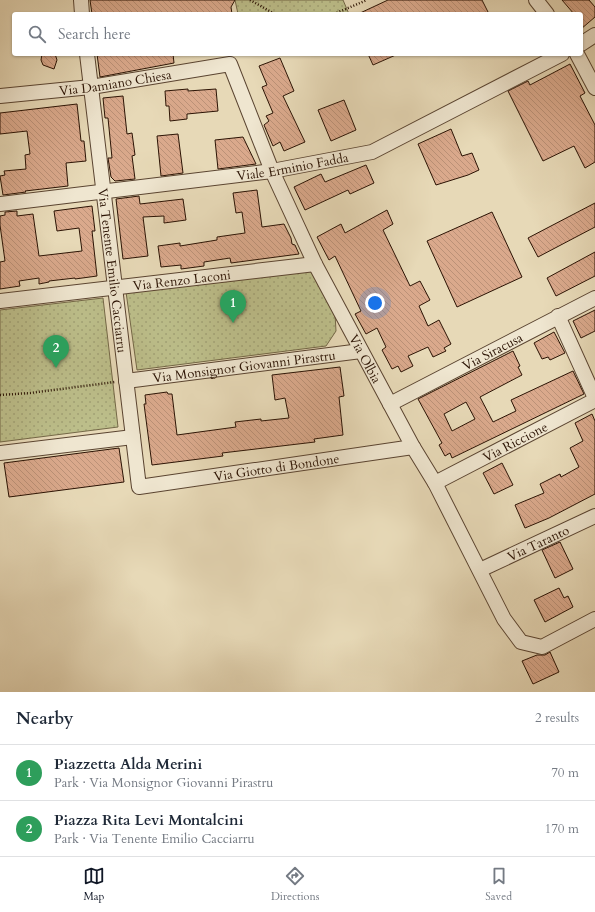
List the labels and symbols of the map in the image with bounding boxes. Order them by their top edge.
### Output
street label: Via Damiano Chiesa [58,66,173,100]
street label: Viale Erminio Fadda [236,149,350,185]
street label: Via Tenente Emilio Cacciarru [93,187,131,354]
street label: Via Renzo Laconi [132,266,232,295]
pin: 1 [220,290,246,323]
your location [365,293,385,313]
street label: Via Siracusa [459,329,526,375]
street label: Via Olbia [344,331,385,387]
pin: 2 [43,335,69,368]
street label: Via Monsignor Giovanni Pirastru [152,346,337,388]
street label: Via Riccione [480,418,551,467]
street label: Via Giotto di Bondone [213,450,341,486]
street label: Via Taranto [504,521,572,566]

